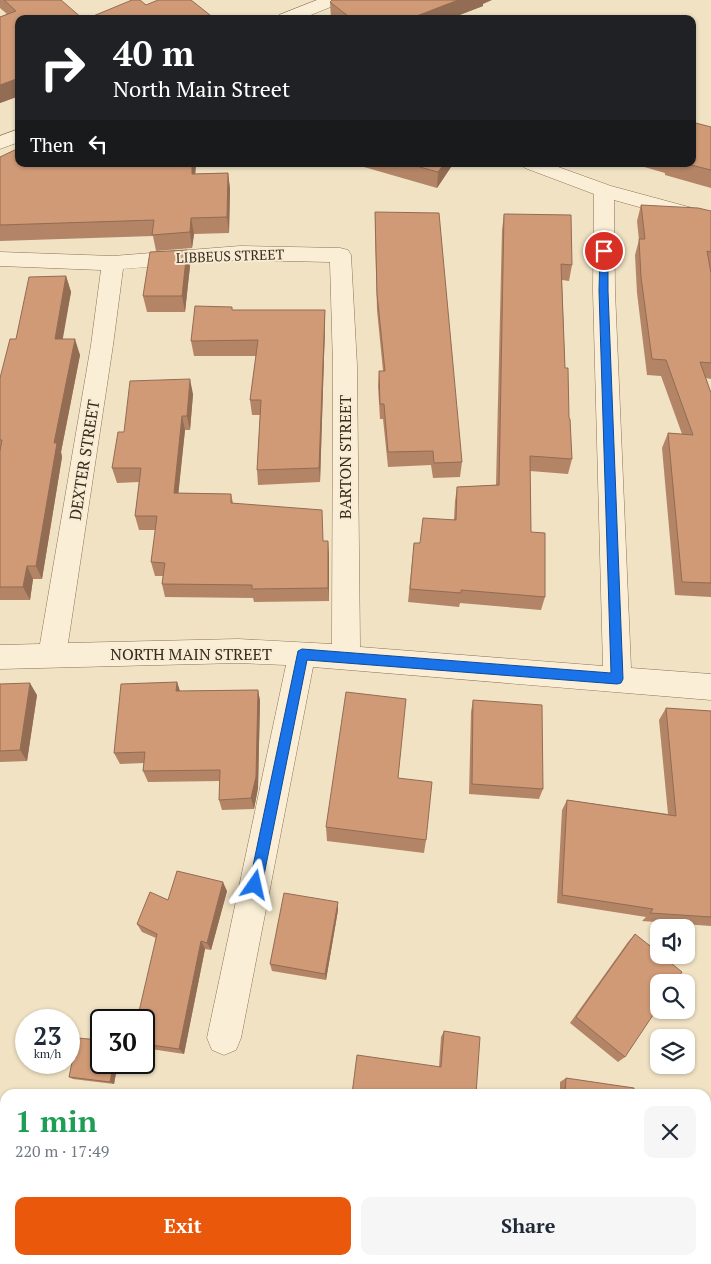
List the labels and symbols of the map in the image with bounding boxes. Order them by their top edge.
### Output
pin [583,230,625,272]
street label: LIBBEUS STREET [176,244,285,267]
street label: BARTON STREET [334,395,356,519]
street label: DEXTER STREET [64,398,104,522]
street label: NORTH MAIN STREET [110,643,272,665]
position arrow [228,858,280,910]
speed limit sign: 30 [90,1009,155,1074]

